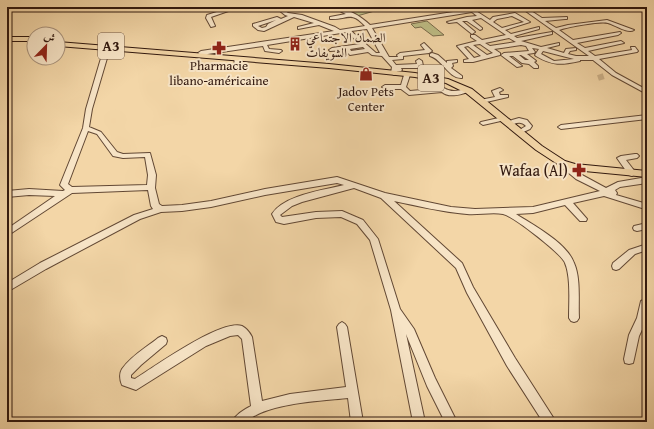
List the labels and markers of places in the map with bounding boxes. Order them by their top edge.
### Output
place label: الضمان الاجتماعي الشويفات [306,28,386,62]
building icon: الضمان الاجتماعي الشويفات [287,36,303,52]
pharmacy icon: Pharmacie libano-américaine [211,40,227,56]
place label: Pharmacie libano-américaine [169,56,269,90]
shop icon: Jadov Pets Center [358,66,374,82]
place label: Jadov Pets Center [336,82,394,116]
place label: Wafaa (Al) [499,158,568,182]
pharmacy icon: Wafaa (Al) [571,162,587,178]

